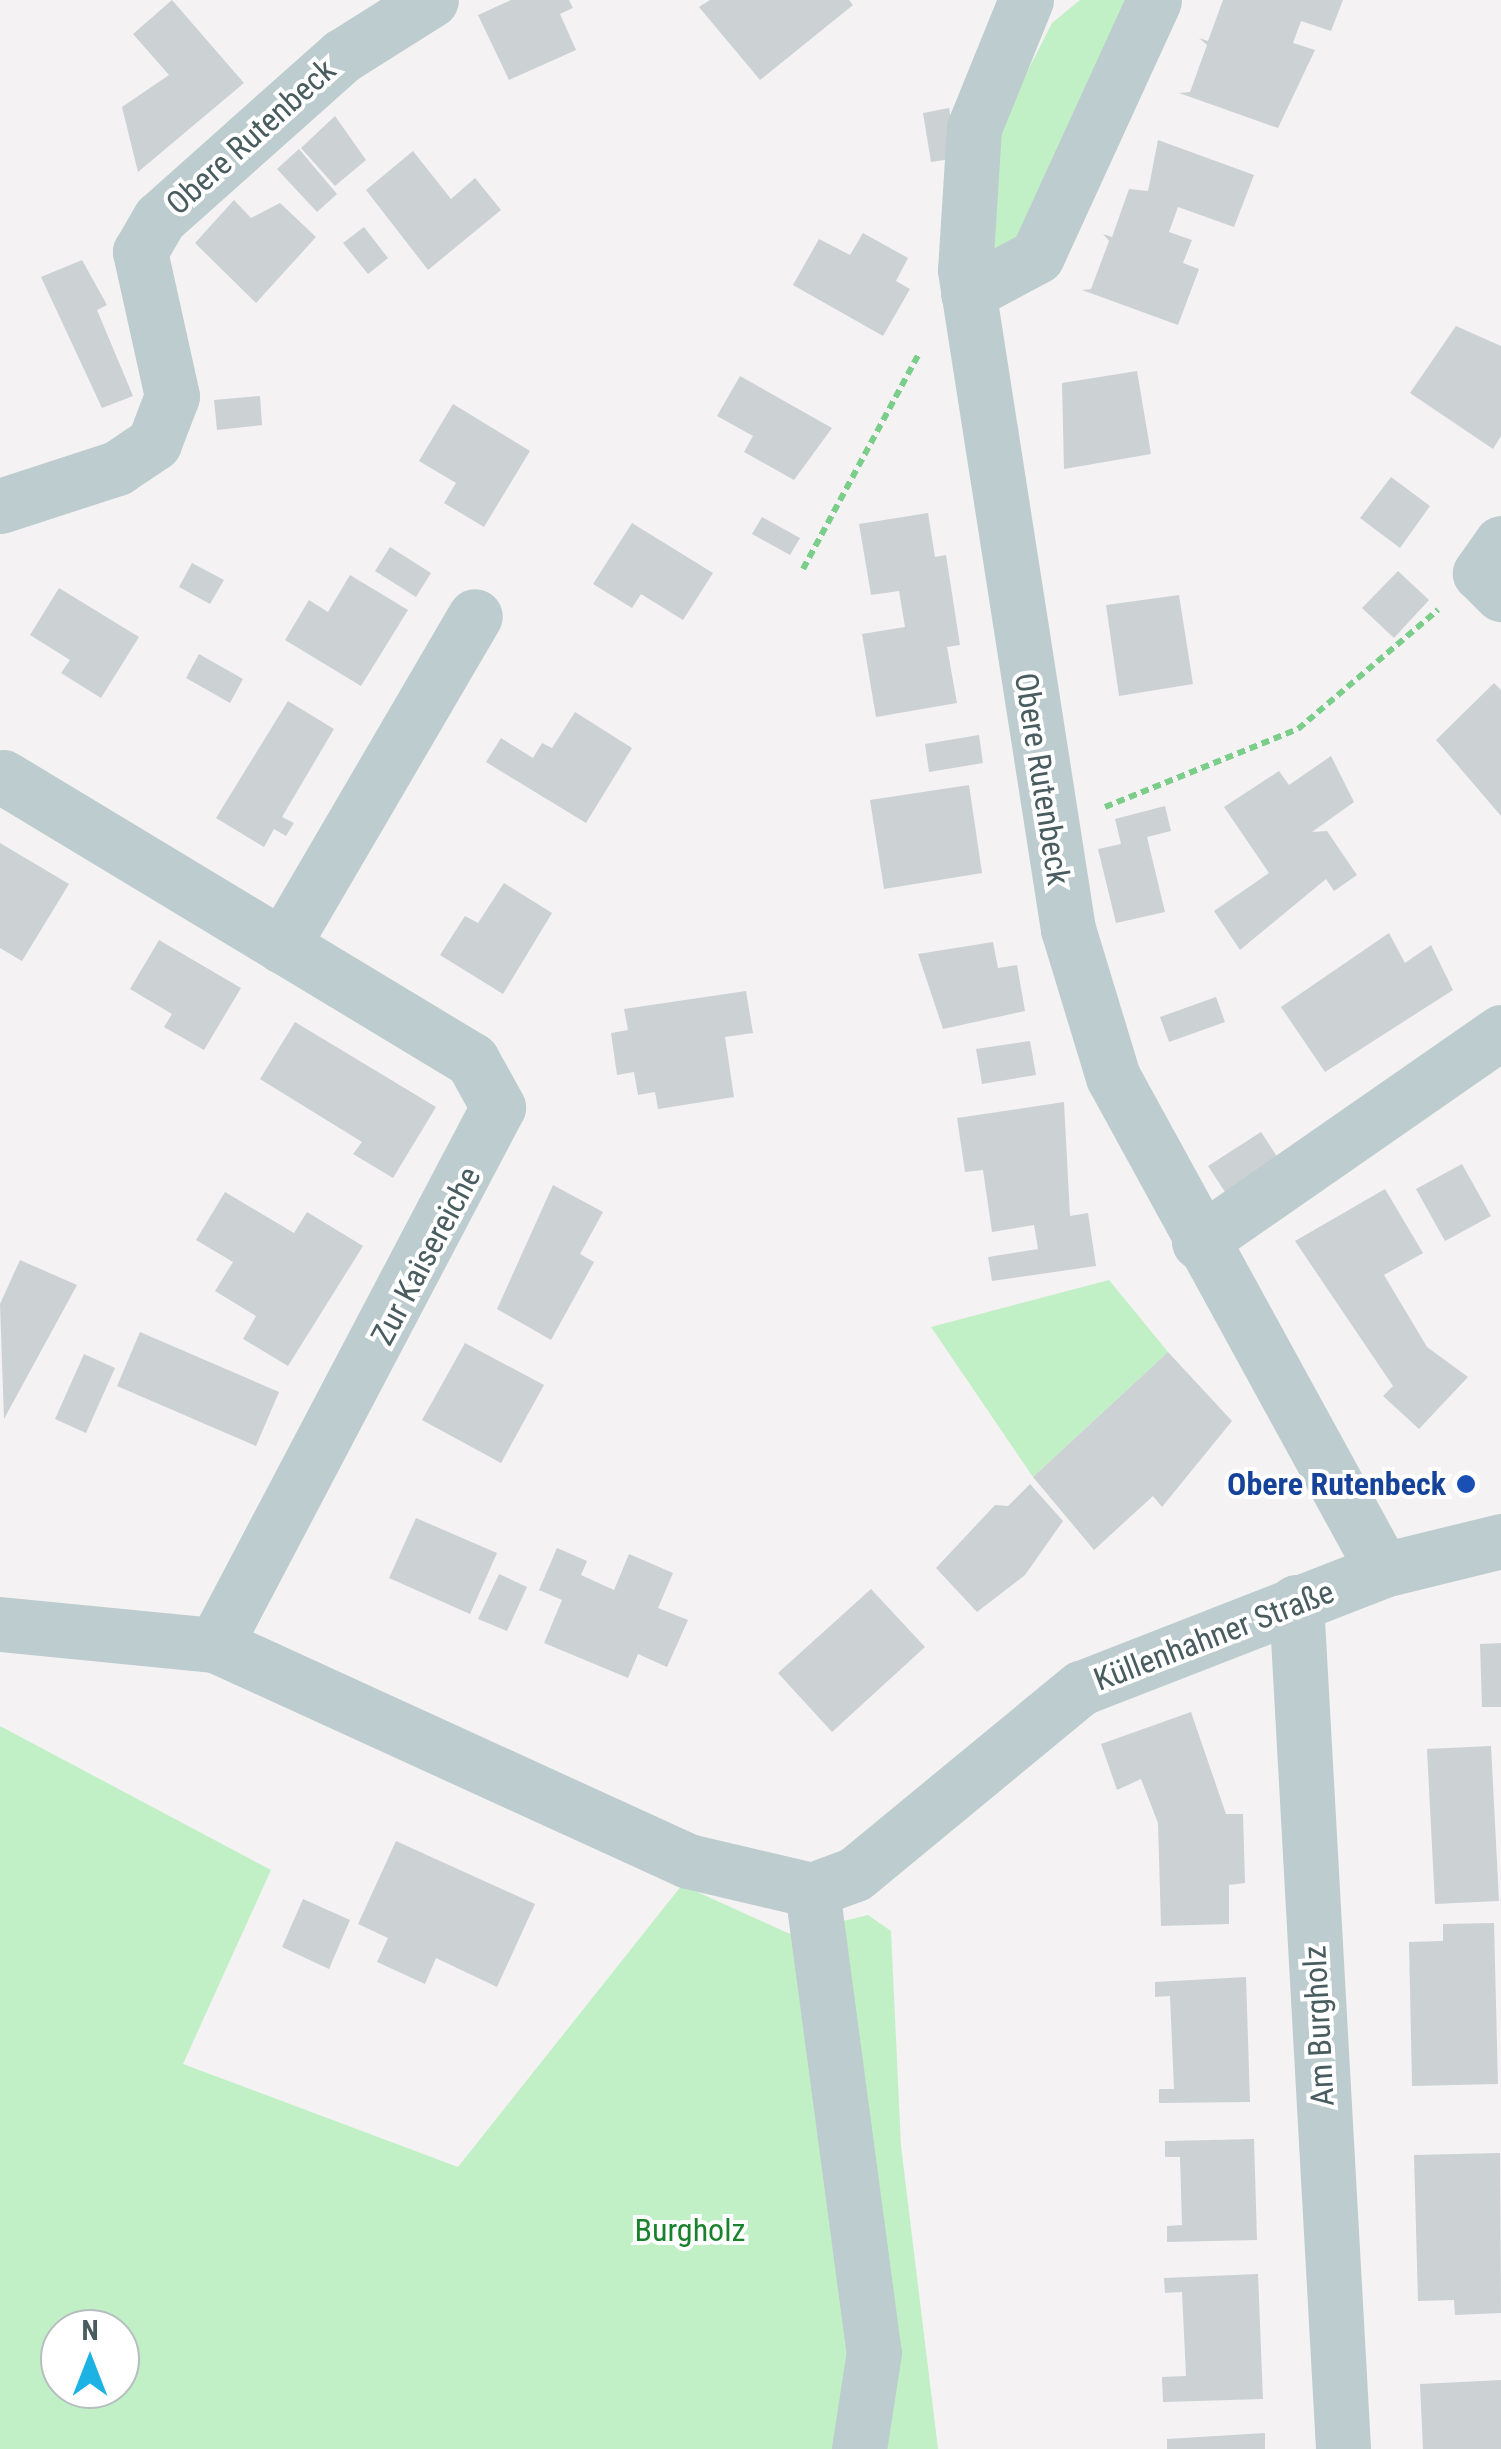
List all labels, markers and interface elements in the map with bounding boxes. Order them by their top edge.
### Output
street label: Obere Rutenbeck [159,51,343,223]
street label: Obere Rutenbeck [1006,670,1078,888]
street label: Zur Kaisereiche [363,1161,489,1351]
place label: Obere Rutenbeck [1227,1465,1446,1503]
marker: Obere Rutenbeck [1455,1473,1477,1495]
street label: Küllenhahner Straße [1089,1573,1339,1699]
street label: Am Burgholz [1296,1945,1342,2107]
park label: Burgholz [634,2211,746,2249]
north arrow [40,2309,140,2409]
text: N [81,2314,99,2347]

